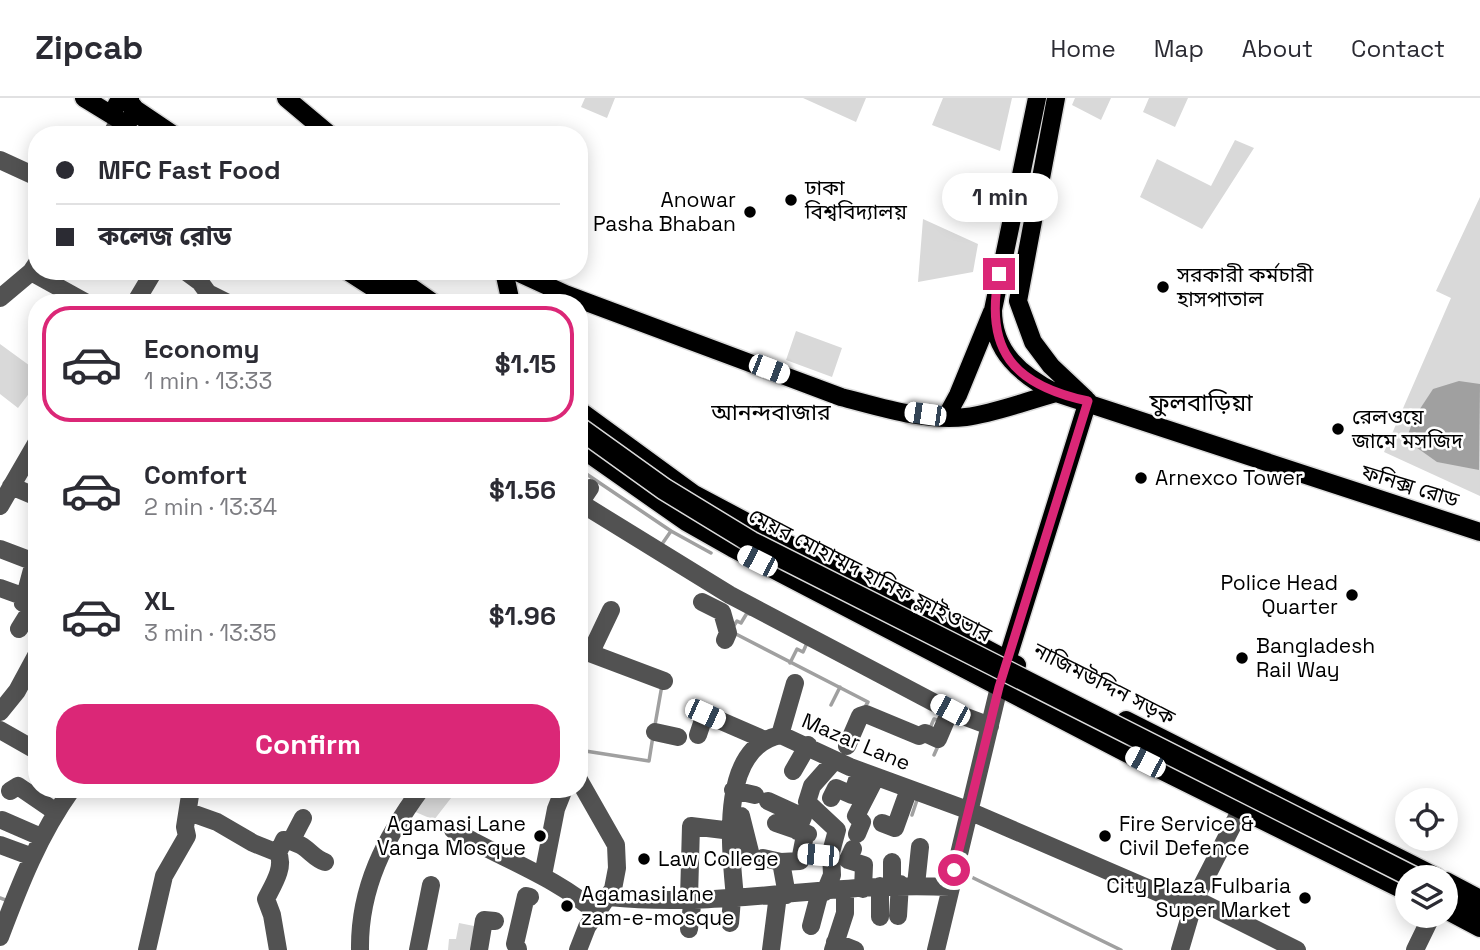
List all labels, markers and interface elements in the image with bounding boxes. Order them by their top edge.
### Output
text: Zipcab [35,27,143,69]
text: Home [1050,33,1116,64]
text: Map [1154,33,1204,64]
text: About [1242,33,1313,64]
text: Contact [1351,33,1445,64]
text: MFC Fast Food [98,153,281,187]
callout: 1 min [941,172,1057,222]
place label: ঢাকা বিশ্ববিদ্যালয় [804,174,908,225]
text: 1 min [972,182,1028,212]
place label: Anowar Pasha Bhaban [593,186,736,237]
marker: ঢাকা বিশ্ববিদ্যালয় [783,192,799,208]
marker: Anowar Pasha Bhaban [742,204,758,220]
text: কলেজ রোড [98,219,231,253]
route end [983,258,1015,290]
place label: সরকারী কর্মচারী হাসপাতাল [1176,261,1314,312]
marker: সরকারী কর্মচারী হাসপাতাল [1155,279,1171,295]
text: Economy [144,332,260,366]
icon: car [60,333,123,396]
text: $1.15 [495,347,556,381]
car [746,352,793,386]
text: 1 min · 13:33 [144,366,272,396]
district label: ফুলবাড়িয়া [1148,387,1253,418]
district label: আনন্দবাজার [710,397,831,427]
car [903,401,948,427]
place label: রেলওয়ে জামে মসজিদ [1351,403,1463,454]
marker: রেলওয়ে জামে মসজিদ [1330,421,1346,437]
text: Comfort [144,458,247,492]
street label: ফনিক্স রোড [1357,458,1463,513]
icon: car [60,459,123,522]
place label: Arnexco Tower [1155,464,1303,491]
marker: Arnexco Tower [1133,470,1149,486]
text: $1.56 [489,473,556,507]
text: 2 min · 13:34 [144,492,277,522]
street label: মেয়র মোহাম্মদ হানিফ ফ্লাইওভার [744,501,997,648]
car [734,542,781,580]
place label: Police Head Quarter [1221,569,1338,620]
text: XL [144,584,175,618]
icon: car [60,585,123,648]
marker: Police Head Quarter [1344,587,1360,603]
text: $1.96 [489,599,556,633]
text: 3 min · 13:35 [144,618,276,648]
place label: Bangladesh Rail Way [1256,632,1375,683]
street label: নাজিমউদ্দিন সড়ক [1028,636,1180,731]
marker: Bangladesh Rail Way [1234,650,1250,666]
car [927,691,974,729]
car [682,696,729,732]
button: Confirm [56,704,560,784]
street label: Mazar Lane [798,707,915,777]
car [1122,743,1169,781]
map controls [1395,788,1458,928]
button: locate [1395,788,1458,851]
place label: Agamasi Lane Vanga Mosque [377,810,526,861]
place label: Fire Service & Civil Defence [1119,810,1254,861]
marker: Agamasi Lane Vanga Mosque [532,828,548,844]
marker: Fire Service & Civil Defence [1097,828,1113,844]
car [797,843,840,867]
place label: Law College [658,845,779,872]
marker: Law College [636,851,652,867]
route start [938,854,970,886]
button: layers [1395,865,1458,928]
place label: City Plaza Fulbaria Super Market [1106,872,1291,923]
place label: Agamasi lane zam-e-mosque [581,880,734,931]
marker: City Plaza Fulbaria Super Market [1297,890,1313,906]
marker: Agamasi lane zam-e-mosque [559,898,575,914]

